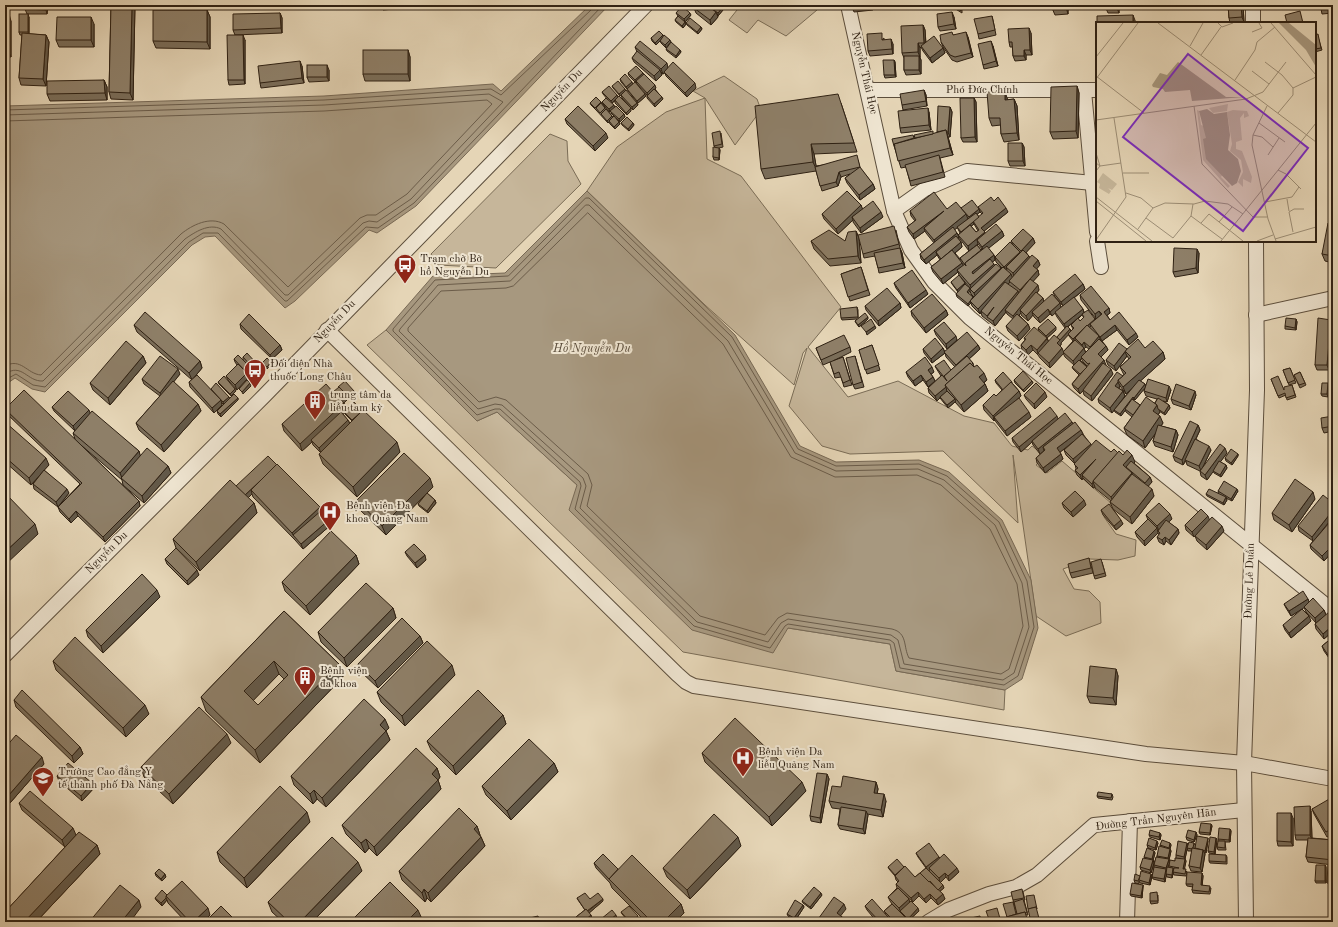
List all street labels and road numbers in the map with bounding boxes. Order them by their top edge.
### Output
street label: Nguyễn Thái Học [849,30,880,115]
street label: Nguyễn Du [538,67,585,114]
street label: Phó Đức Chính [946,85,1018,96]
street label: Nguyễn Du [311,298,358,345]
street label: Nguyễn Thái Học [982,324,1055,387]
street label: Nguyễn Du [83,529,130,576]
street label: Đường Lê Duẩn [1242,543,1257,619]
street label: Đường Trần Nguyên Hãn [1095,806,1217,833]

